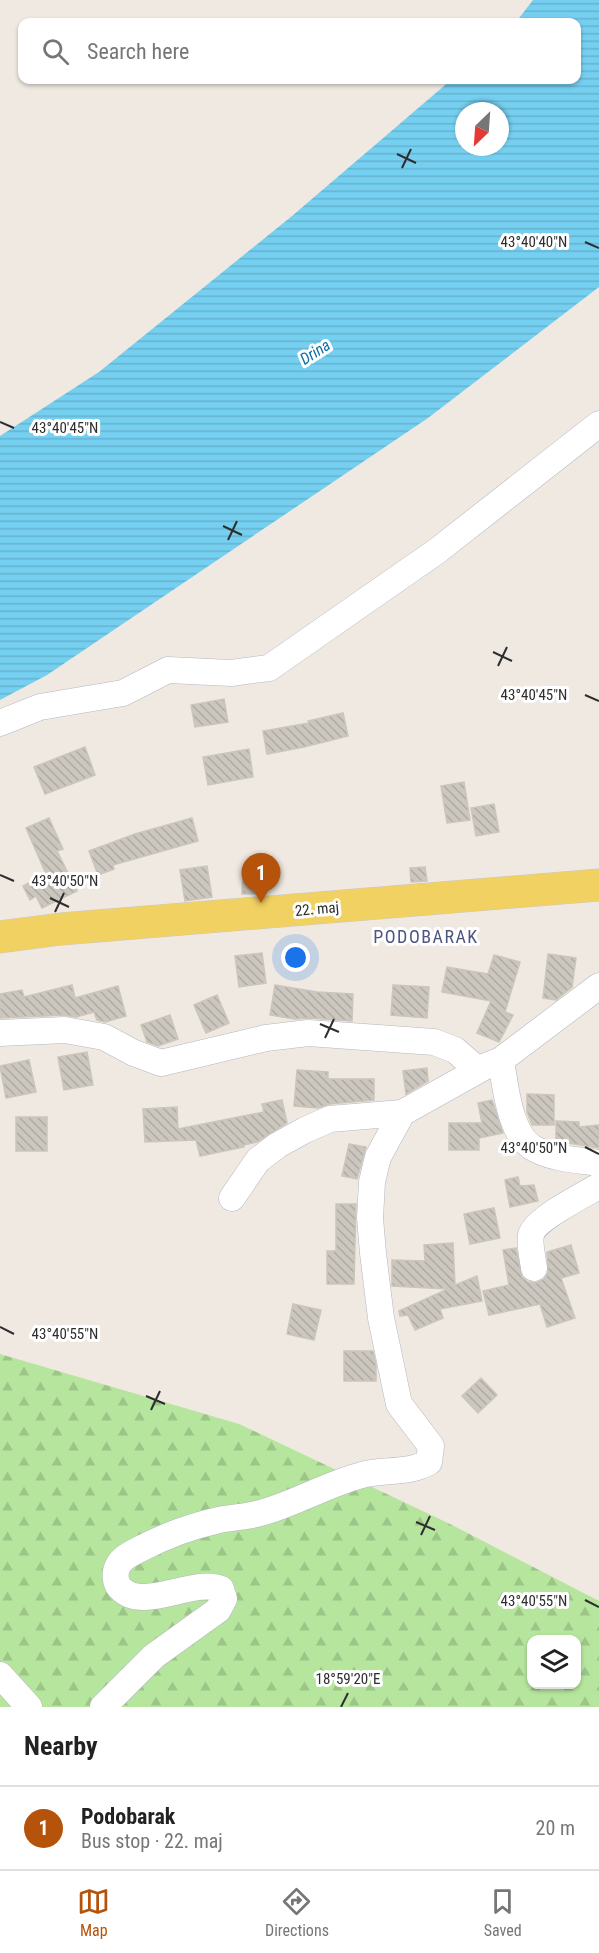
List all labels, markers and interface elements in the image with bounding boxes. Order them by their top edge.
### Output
search box [18,18,581,84]
icon: search [39,35,72,68]
text: Search here [87,39,189,64]
north arrow [455,102,509,156]
text: 43°40'40"N [501,233,567,251]
water label: Drina [296,335,334,369]
text: 43°40'45"N [32,419,98,437]
text: 43°40'45"N [501,686,567,704]
pin: 1 [242,854,280,903]
text: 43°40'50"N [32,872,98,890]
street label: 22. maj [294,898,340,920]
district label: PODOBARAK [373,926,479,947]
your location [281,943,310,972]
text: 43°40'50"N [501,1139,567,1157]
text: 43°40'55"N [32,1325,98,1343]
text: 43°40'55"N [501,1592,567,1610]
map controls [527,1635,581,1689]
button: layers [527,1635,581,1689]
text: 18°59'20"E [316,1670,380,1688]
text: Nearby [24,1731,98,1761]
text: Podobarak [81,1804,175,1829]
text: 1 [38,1816,49,1840]
text: 20 m [536,1816,575,1840]
text: Bus stop · 22. maj [81,1829,223,1853]
tab: Map [77,1885,110,1940]
tab: Directions [265,1885,329,1940]
tab: Saved [484,1885,522,1940]

